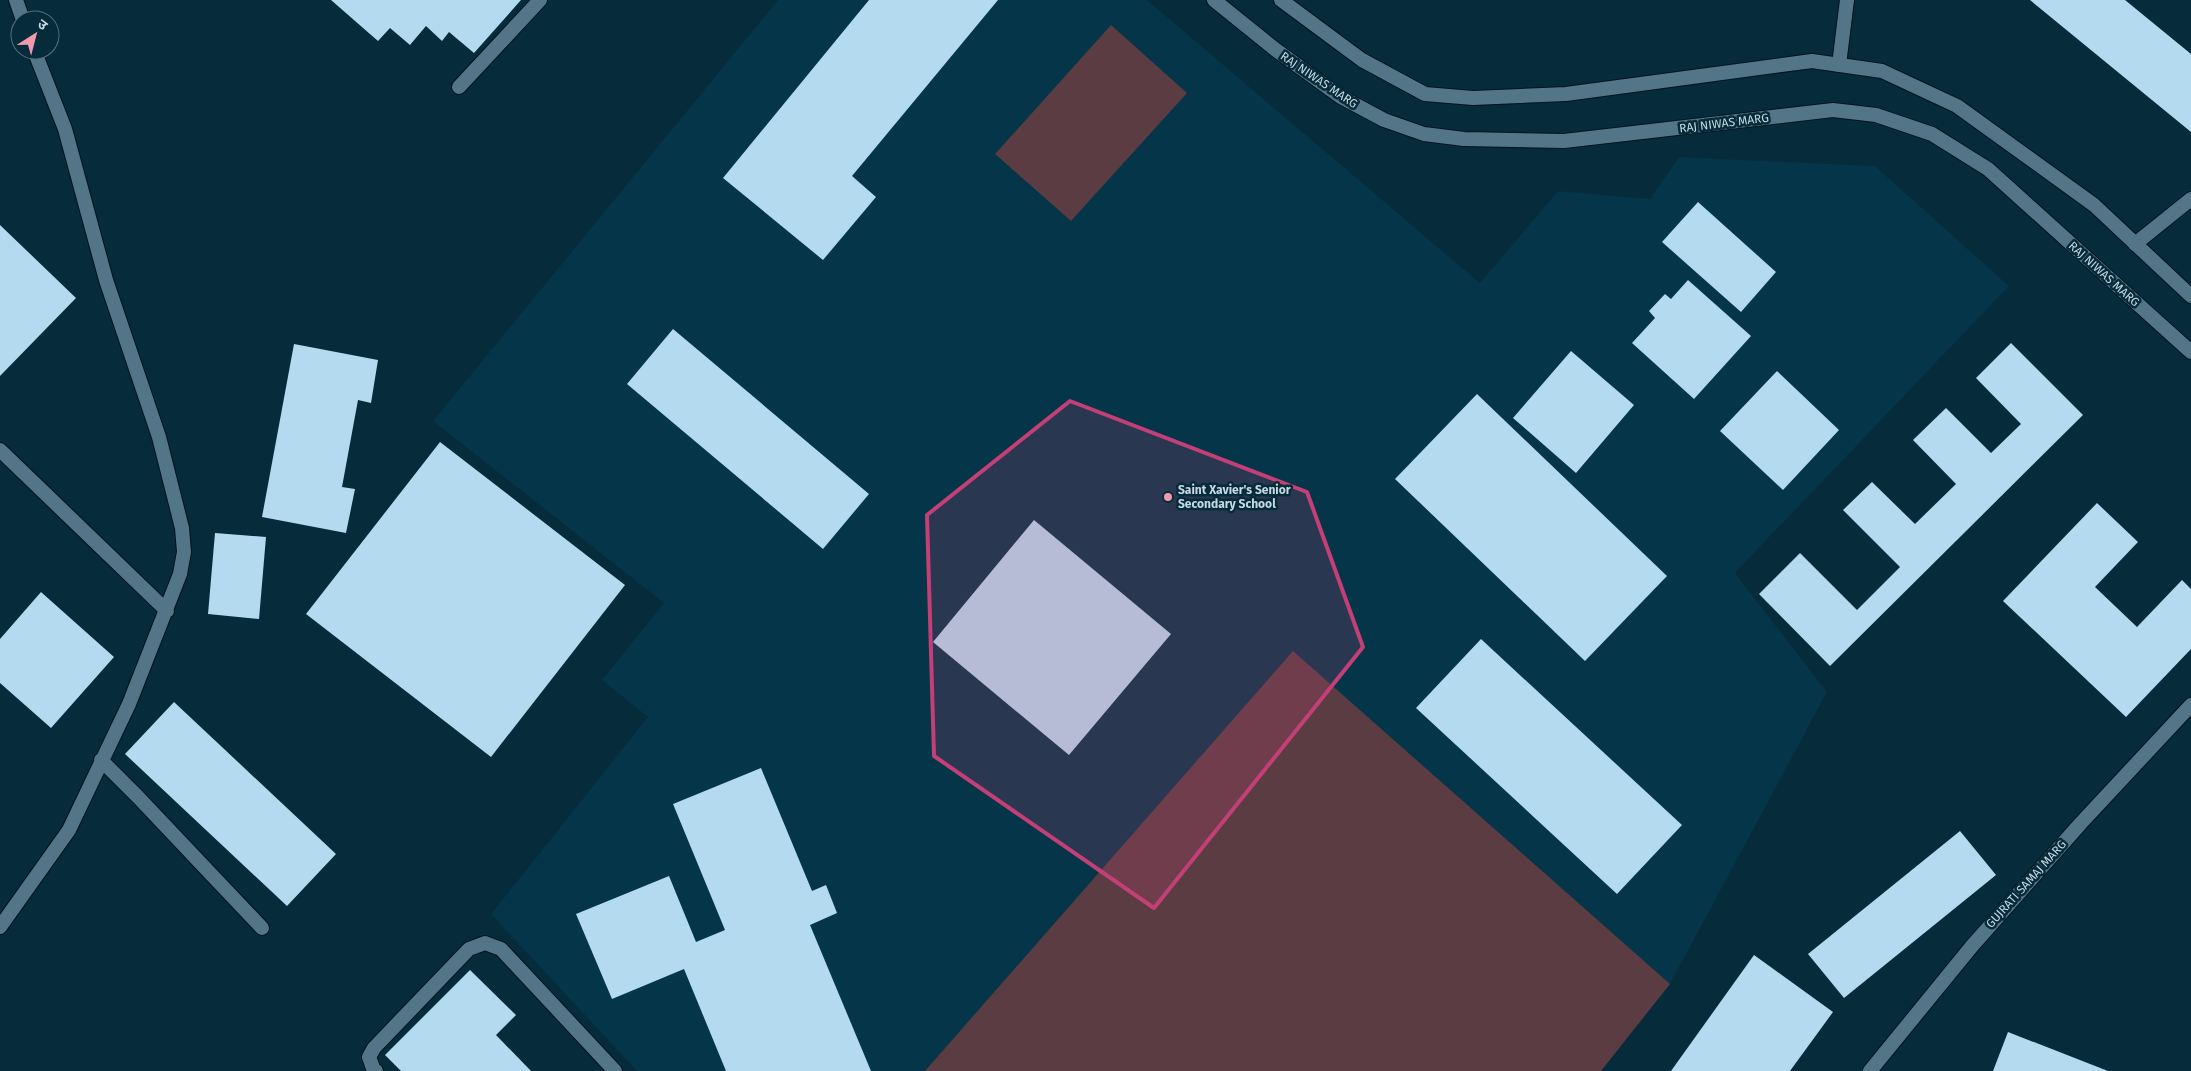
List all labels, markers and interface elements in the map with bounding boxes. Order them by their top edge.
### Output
north arrow [10,10,60,60]
text: उ [34,16,51,35]
street label: RAJ NIWAS MARG [1278,49,1360,111]
street label: RAJ NIWAS MARG [1678,111,1770,135]
street label: RAJ NIWAS MARG [2066,239,2142,309]
place label: Saint Xavier's Senior Secondary School [1178,483,1291,511]
marker: Saint Xavier's Senior Secondary School [1162,491,1174,503]
street label: GUJRATI SAMAJ MARG [1983,837,2069,931]

